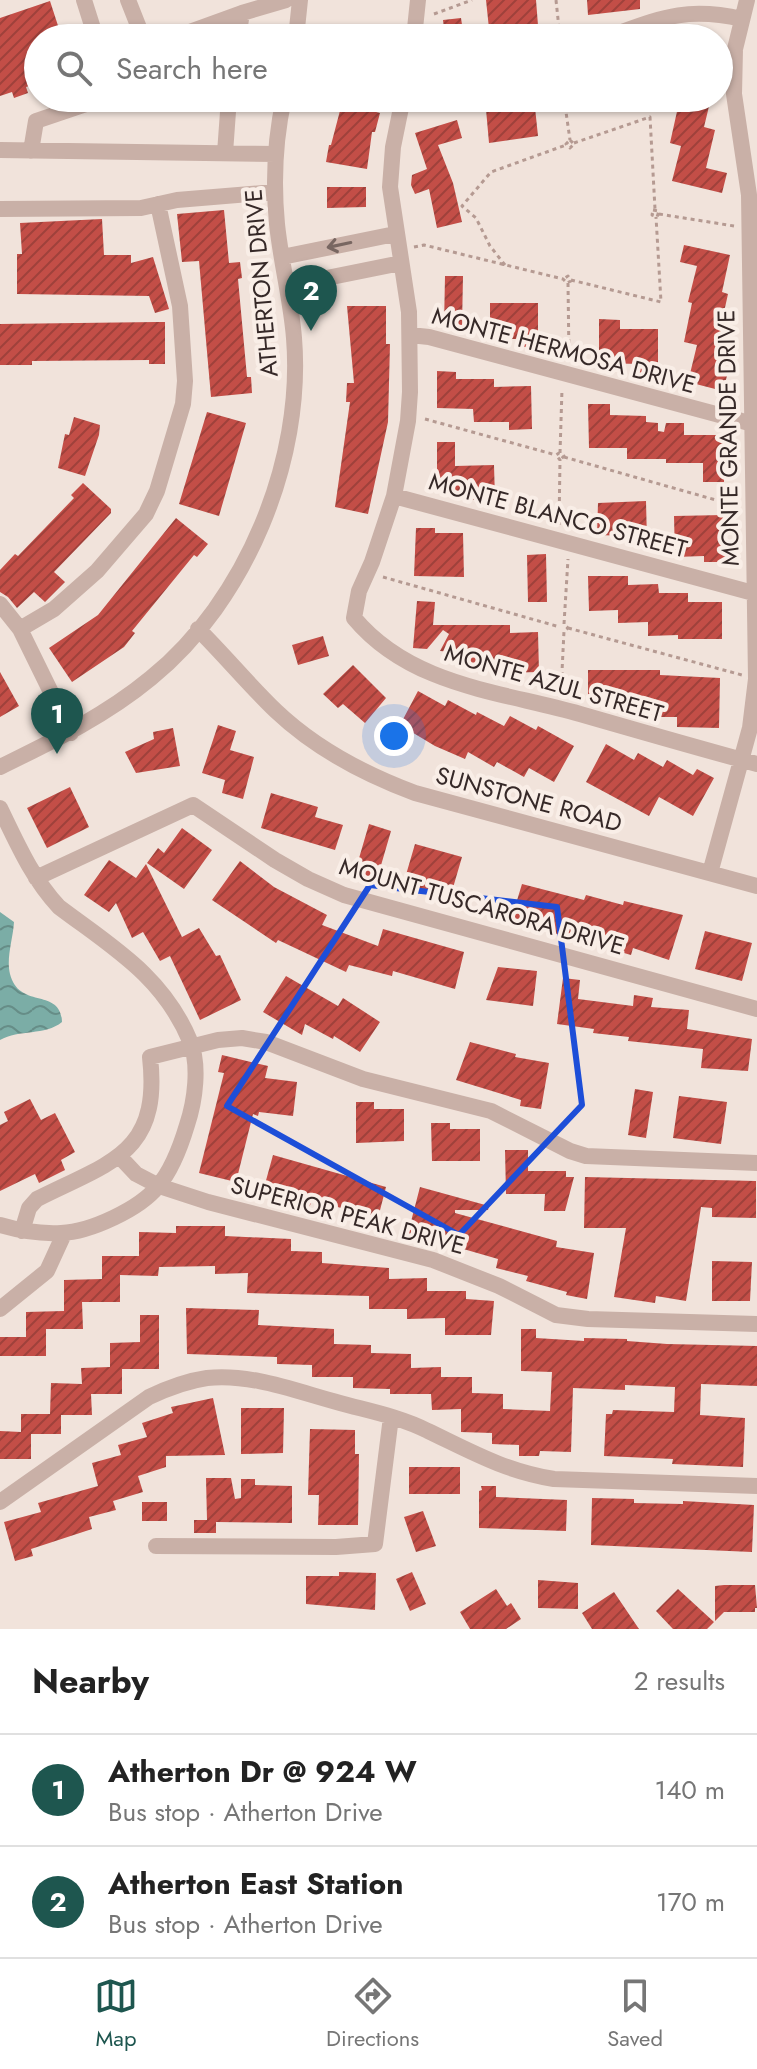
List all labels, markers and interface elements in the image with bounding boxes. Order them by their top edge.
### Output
search box [24,24,733,112]
icon: search [52,46,96,90]
text: Search here [116,47,268,90]
street label: ATHERTON DRIVE [235,188,287,378]
one-way arrow [326,238,352,253]
pin: 2 [285,265,337,331]
street label: MONTE HERMOSA DRIVE [428,298,700,402]
street label: MONTE GRANDE DRIVE [708,309,748,567]
street label: MONTE BLANCO STREET [425,464,691,566]
street label: MONTE AZUL STREET [441,635,667,731]
pin: 1 [31,688,83,754]
your location [374,716,414,756]
street label: SUNSTONE ROAD [432,757,626,841]
street label: MOUNT TUSCARORA DRIVE [335,848,629,964]
street label: SUPERIOR PEAK DRIVE [227,1167,469,1263]
text: Nearby [32,1657,149,1706]
text: 2 results [634,1662,725,1700]
text: Atherton Dr @ 924 W [108,1750,417,1793]
text: 1 [51,1771,65,1809]
text: 140 m [654,1771,725,1809]
text: Bus stop · Atherton Drive [108,1793,383,1831]
text: Atherton East Station [108,1862,403,1905]
text: 2 [49,1883,67,1921]
text: 170 m [656,1883,725,1921]
text: Bus stop · Atherton Drive [108,1905,383,1943]
tab: Map [94,1974,138,2054]
tab: Directions [326,1974,419,2054]
tab: Saved [607,1974,663,2054]

